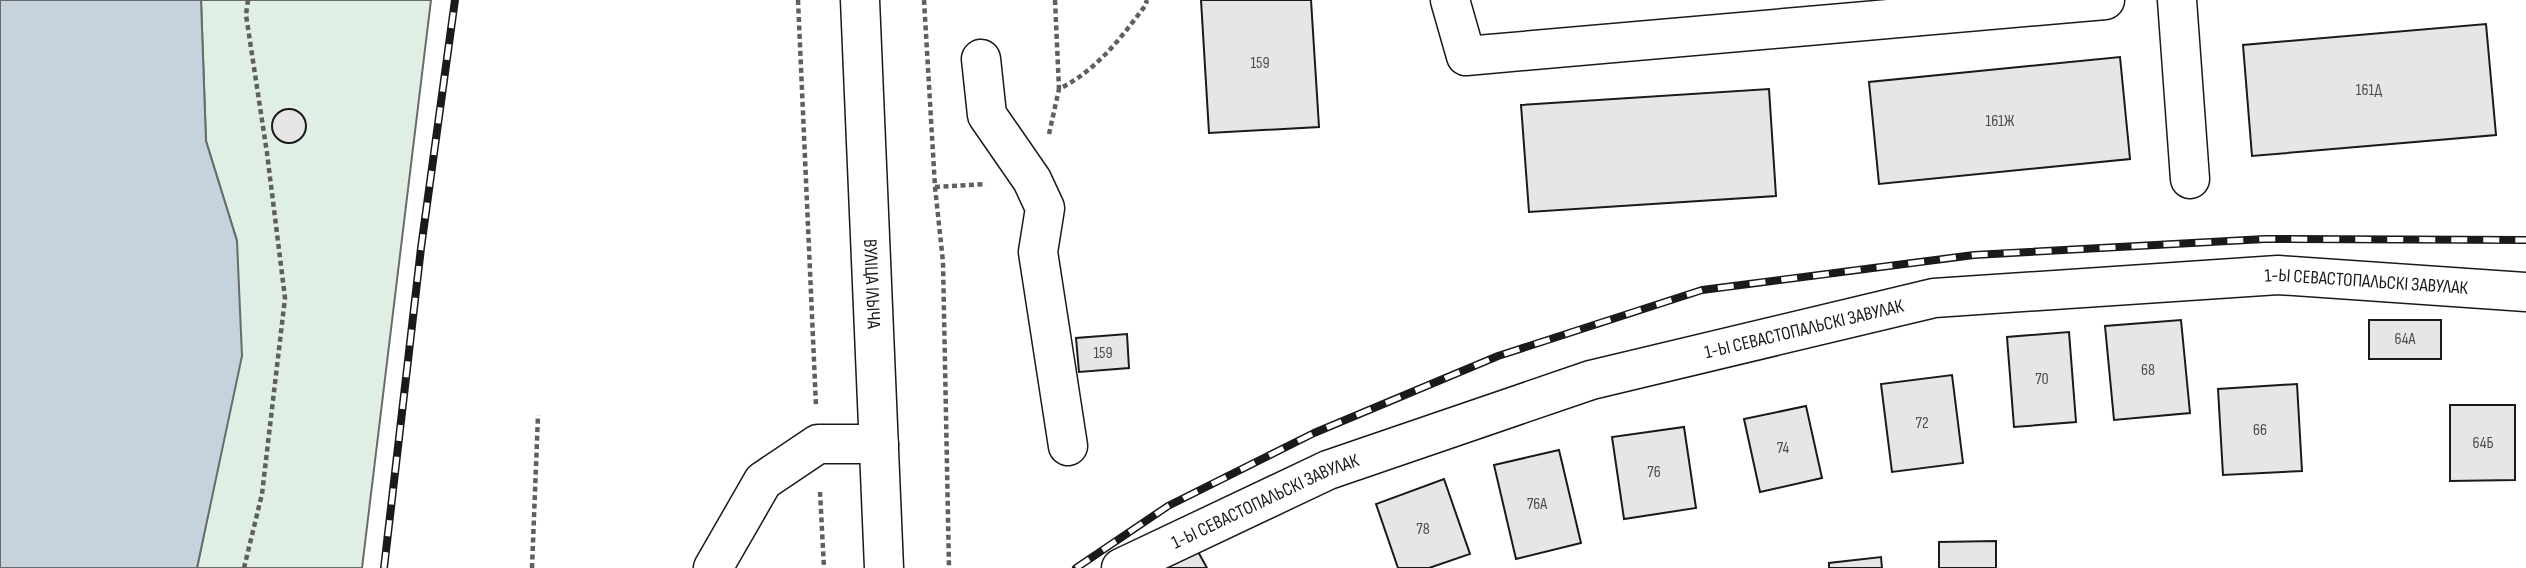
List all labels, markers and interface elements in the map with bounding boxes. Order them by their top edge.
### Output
house number: 159 [1250,54,1270,73]
house number: 161Д [2356,81,2383,100]
house number: 161Ж [1986,112,2015,131]
street label: ВУЛІЦА ІЛЬІЧА [859,238,885,330]
street label: 1-Ы СЕВАСТОПАЛЬСКІ ЗАВУЛАК [2264,264,2469,300]
street label: 1-Ы СЕВАСТОПАЛЬСКІ ЗАВУЛАК [1702,294,1906,364]
house number: 64А [2395,330,2416,349]
house number: 159 [1093,344,1113,363]
house number: 68 [2141,361,2155,380]
house number: 70 [2035,370,2049,389]
house number: 72 [1916,414,1928,433]
house number: 66 [2253,421,2267,440]
house number: 64Б [2473,434,2494,453]
house number: 74 [1777,439,1789,458]
street label: 1-Ы СЕВАСТОПАЛЬСКІ ЗАВУЛАК [1168,449,1362,554]
house number: 76 [1647,463,1661,482]
house number: 76А [1527,495,1547,514]
house number: 78 [1416,520,1430,539]

